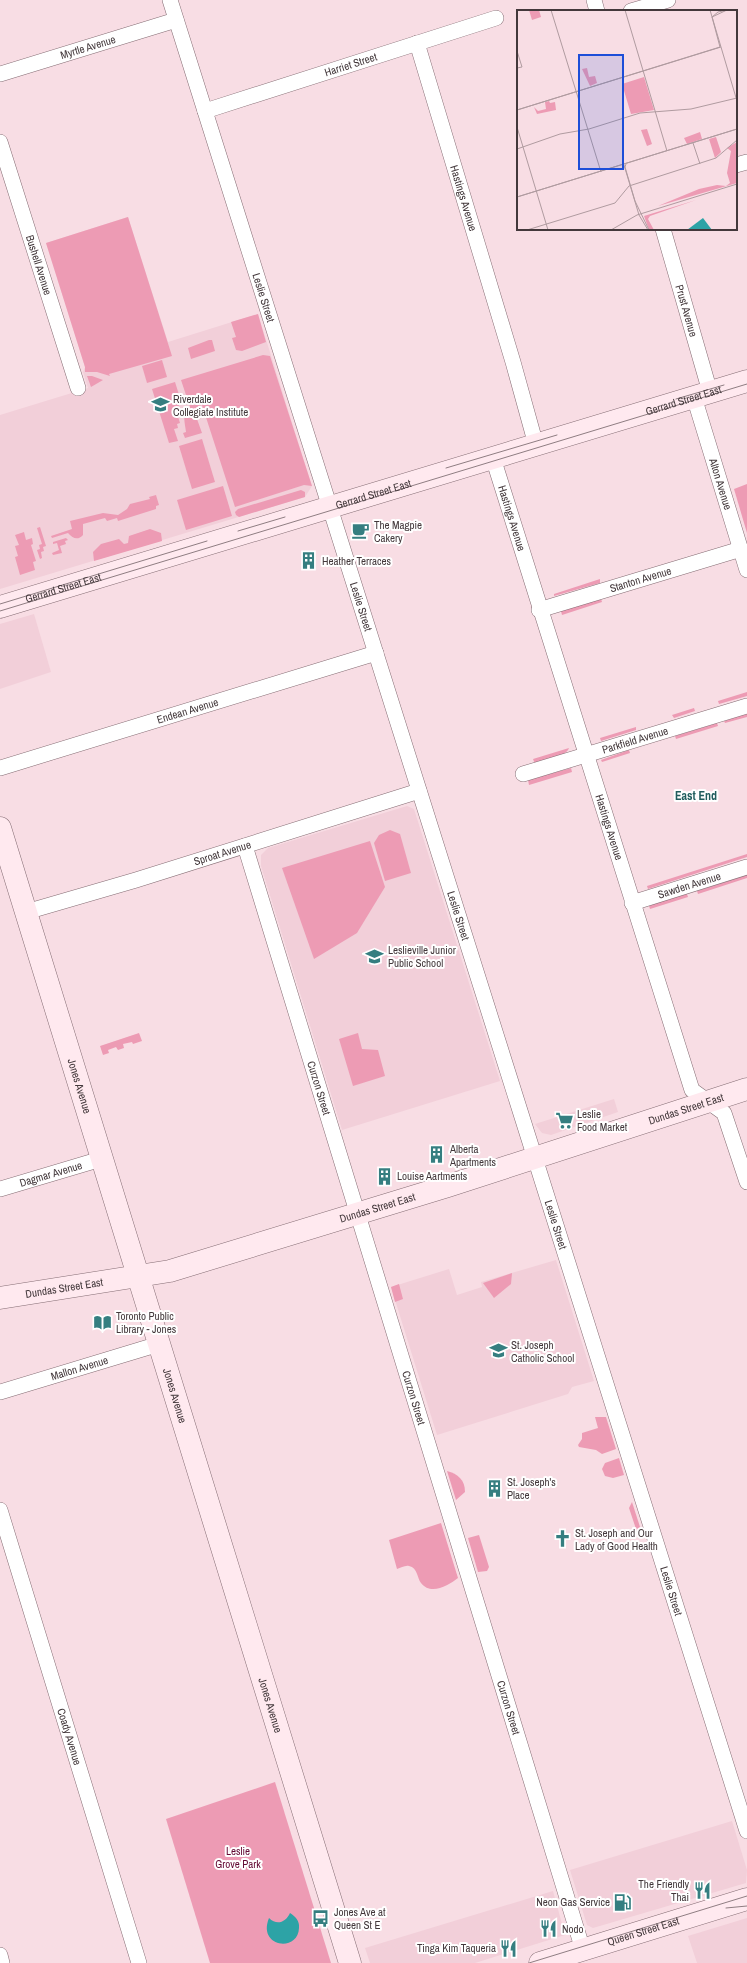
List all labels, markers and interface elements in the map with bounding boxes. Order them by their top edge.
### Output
inset map [517,10,737,230]
street label: Myrtle Avenue [59,32,117,62]
street label: Harriet Street [323,49,379,79]
street label: Hastings Avenue [447,163,480,233]
street label: Bushell Avenue [23,233,55,297]
street label: Leslie Street [249,271,278,324]
street label: Prust Avenue [672,283,701,338]
street label: Gerrard Street East [644,382,723,418]
place label: Riverdale Collegiate Institute [173,392,248,419]
school or university icon: Riverdale Collegiate Institute [150,395,170,415]
street label: Alton Avenue [706,456,735,511]
street label: Gerrard Street East [334,476,413,512]
street label: Hastings Avenue [495,483,529,553]
place label: The Magpie Cakery [374,518,422,545]
cafe icon: The Magpie Cakery [351,521,371,541]
building icon: Heather Terraces [299,551,319,571]
place label: Heather Terraces [322,554,392,568]
street label: Stanton Avenue [608,563,673,595]
street label: Gerrard Street East [24,570,103,606]
street label: Leslie Street [347,580,376,633]
street label: Endean Avenue [155,695,220,727]
street label: Parkfield Avenue [600,723,670,757]
district label: East End [675,788,717,804]
street label: Hastings Avenue [592,793,626,862]
street label: Sproat Avenue [192,837,253,868]
street label: Sawden Avenue [656,869,722,901]
street label: Leslie Street [444,889,473,942]
place label: Leslieville Junior Public School [388,943,456,970]
school or university icon: Leslieville Junior Public School [365,946,385,966]
street label: Jones Avenue [65,1057,95,1115]
street label: Curzon Street [304,1059,334,1117]
street label: Dundas Street East [646,1090,726,1128]
place label: Leslie Food Market [577,1107,628,1134]
supermarket icon: Leslie Food Market [554,1110,574,1130]
place label: Alberta Apartments [449,1142,497,1169]
building icon: Alberta Apartments [427,1145,447,1165]
street label: Dagmar Avenue [18,1158,84,1190]
building icon: Louise Aartments [374,1166,394,1186]
place label: Louise Aartments [397,1169,468,1183]
street label: Dundas Street East [338,1189,417,1226]
street label: Leslie Street [542,1198,570,1251]
street label: Dundas Street East [24,1275,104,1301]
place label: Toronto Public Library - Jones [116,1309,177,1336]
library icon: Toronto Public Library - Jones [93,1312,113,1332]
place label: St. Joseph Catholic School [511,1338,574,1365]
school or university icon: St. Joseph Catholic School [488,1341,508,1361]
street label: Mallon Avenue [49,1353,110,1383]
street label: Jones Avenue [160,1366,190,1425]
street label: Curzon Street [399,1369,429,1427]
place label: St. Joseph's Place [507,1475,556,1502]
building icon: St. Joseph's Place [484,1478,504,1498]
place label: St. Joseph and Our Lady of Good Health [575,1526,658,1553]
church icon: St. Joseph and Our Lady of Good Health [552,1529,572,1549]
street label: Leslie Street [657,1565,686,1618]
street label: Jones Avenue [255,1676,286,1734]
street label: Curzon Street [494,1679,524,1737]
street label: Coady Avenue [54,1706,85,1767]
park label: Leslie Grove Park [215,1844,261,1871]
place label: The Friendly Thai [638,1877,689,1904]
restaurant icon: The Friendly Thai [692,1880,712,1900]
fuel station icon: Neon Gas Service [613,1892,633,1912]
place label: Neon Gas Service [536,1895,610,1909]
place label: Jones Ave at Queen St E [334,1905,386,1932]
bus stop icon: Jones Ave at Queen St E [311,1908,331,1928]
street label: Queen Street East [606,1913,681,1949]
restaurant icon: Nodo [539,1919,559,1939]
place label: Nodo [562,1922,584,1936]
restaurant icon: Tinga Kim Taqueria [499,1938,519,1958]
place label: Tinga Kim Taqueria [417,1941,496,1955]

